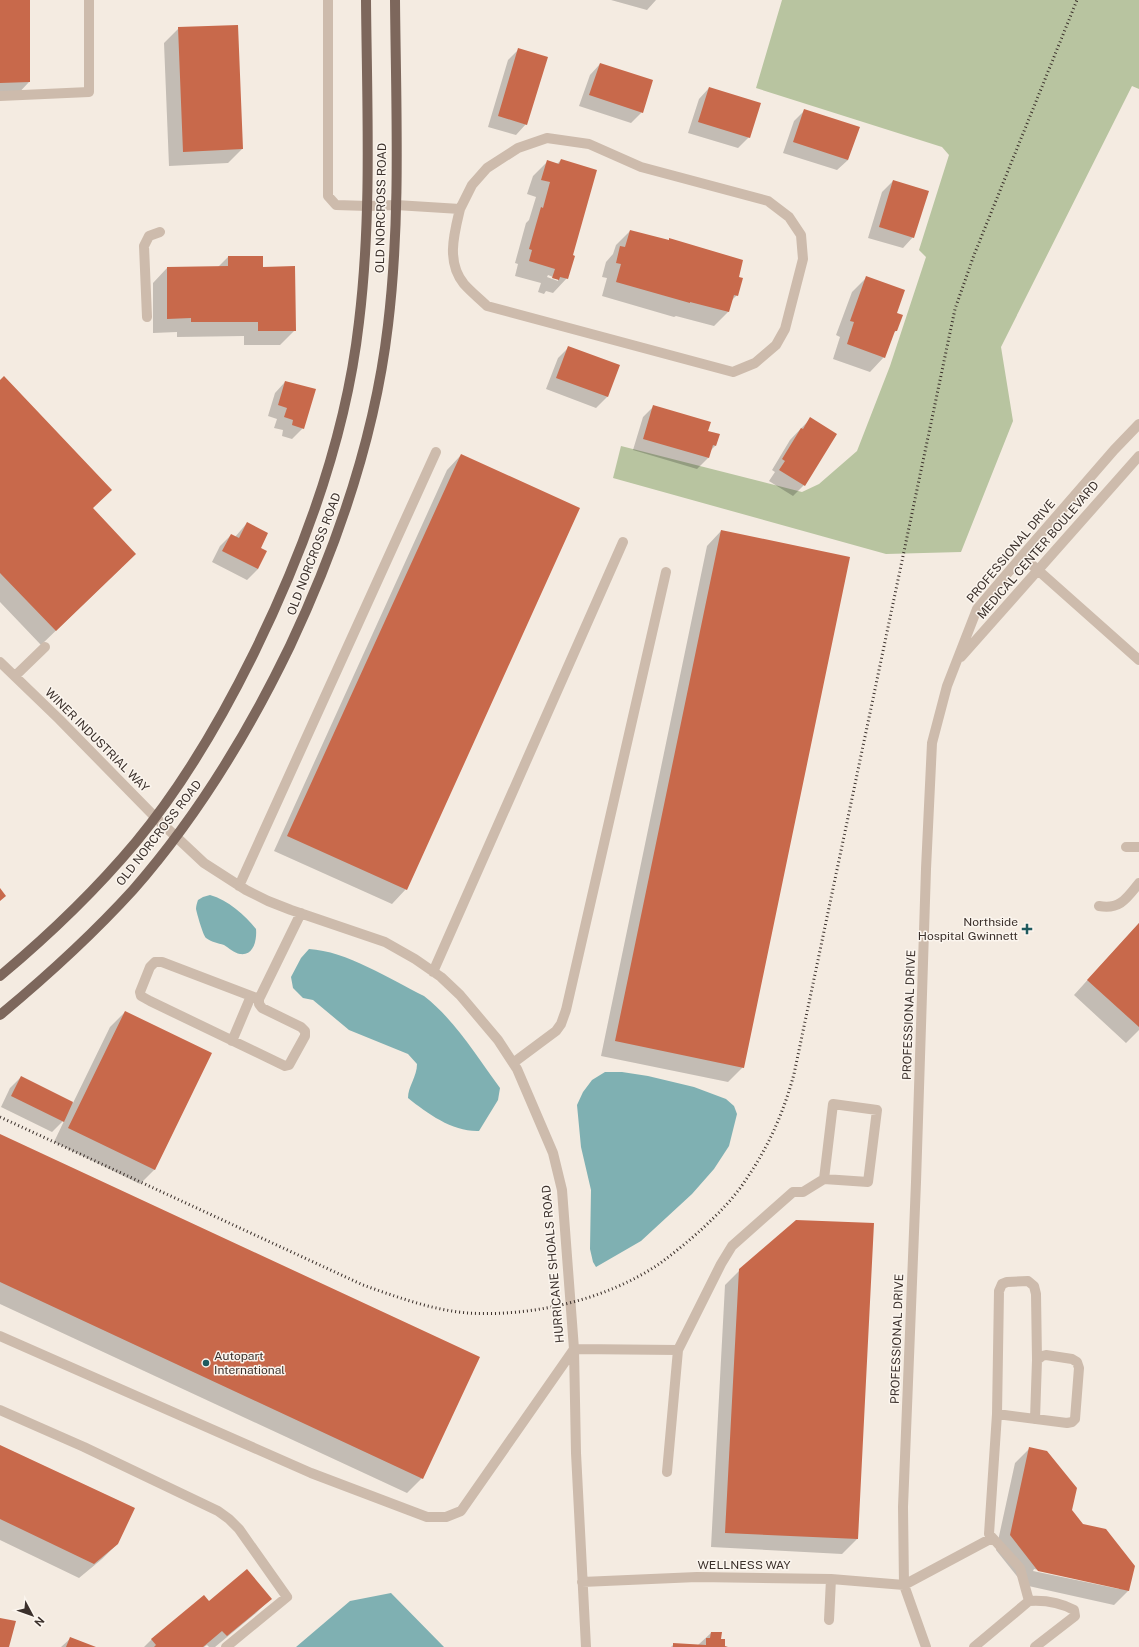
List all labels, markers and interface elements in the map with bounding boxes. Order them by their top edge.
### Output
street label: OLD NORCROSS ROAD [373,143,389,273]
street label: MEDICAL CENTER BOULEVARD [974,478,1102,622]
street label: OLD NORCROSS ROAD [284,491,344,617]
street label: PROFESSIONAL DRIVE [964,497,1058,605]
street label: WINER INDUSTRIAL WAY [42,685,152,795]
street label: OLD NORCROSS ROAD [113,777,205,889]
place label: Northside Hospital Gwinnett [918,915,1018,943]
marker: Northside Hospital Gwinnett [1021,923,1033,935]
street label: PROFESSIONAL DRIVE [900,950,918,1080]
street label: HURRICANE SHOALS ROAD [539,1184,567,1344]
street label: PROFESSIONAL DRIVE [888,1274,906,1404]
place label: Autopart International [214,1349,285,1377]
marker: Autopart International [201,1358,211,1368]
street label: WELLNESS WAY [697,1558,791,1572]
north arrow [12,1595,52,1635]
text: N [32,1614,47,1629]

